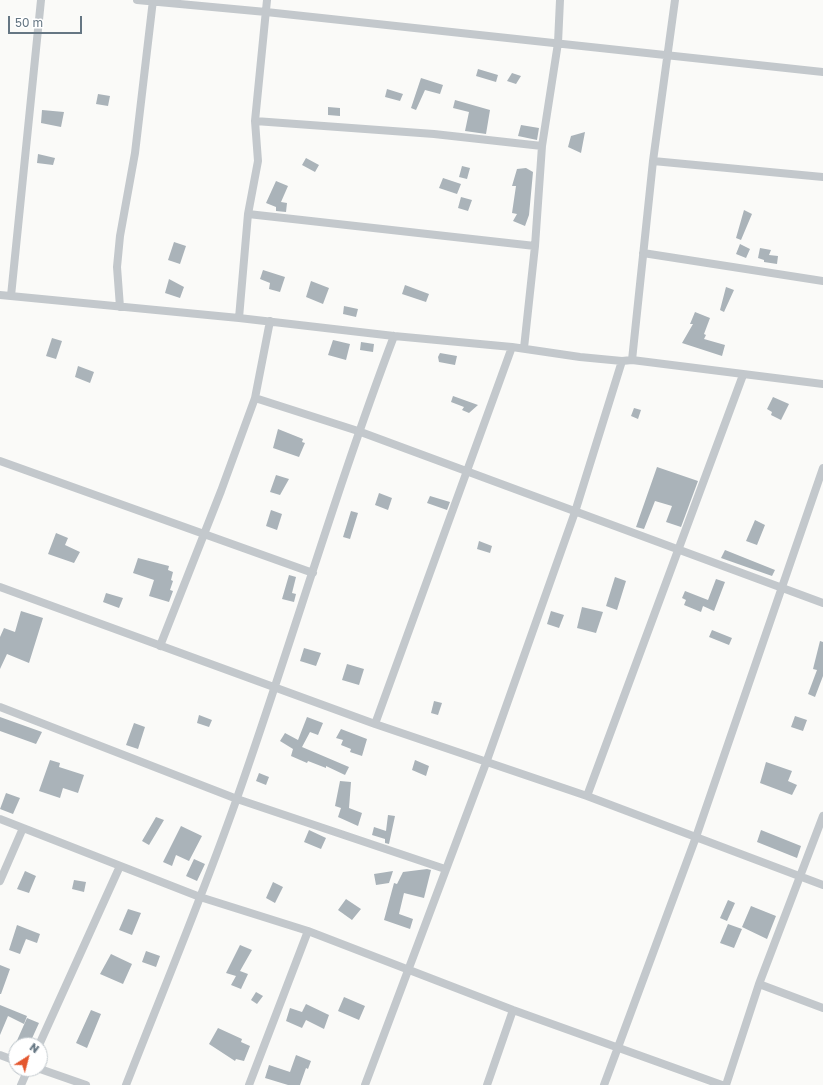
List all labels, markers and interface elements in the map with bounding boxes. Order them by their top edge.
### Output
scale bar [10,8,84,34]
text: 50 m [15,15,43,30]
north arrow [8,1037,48,1077]
text: N [28,1040,42,1055]

